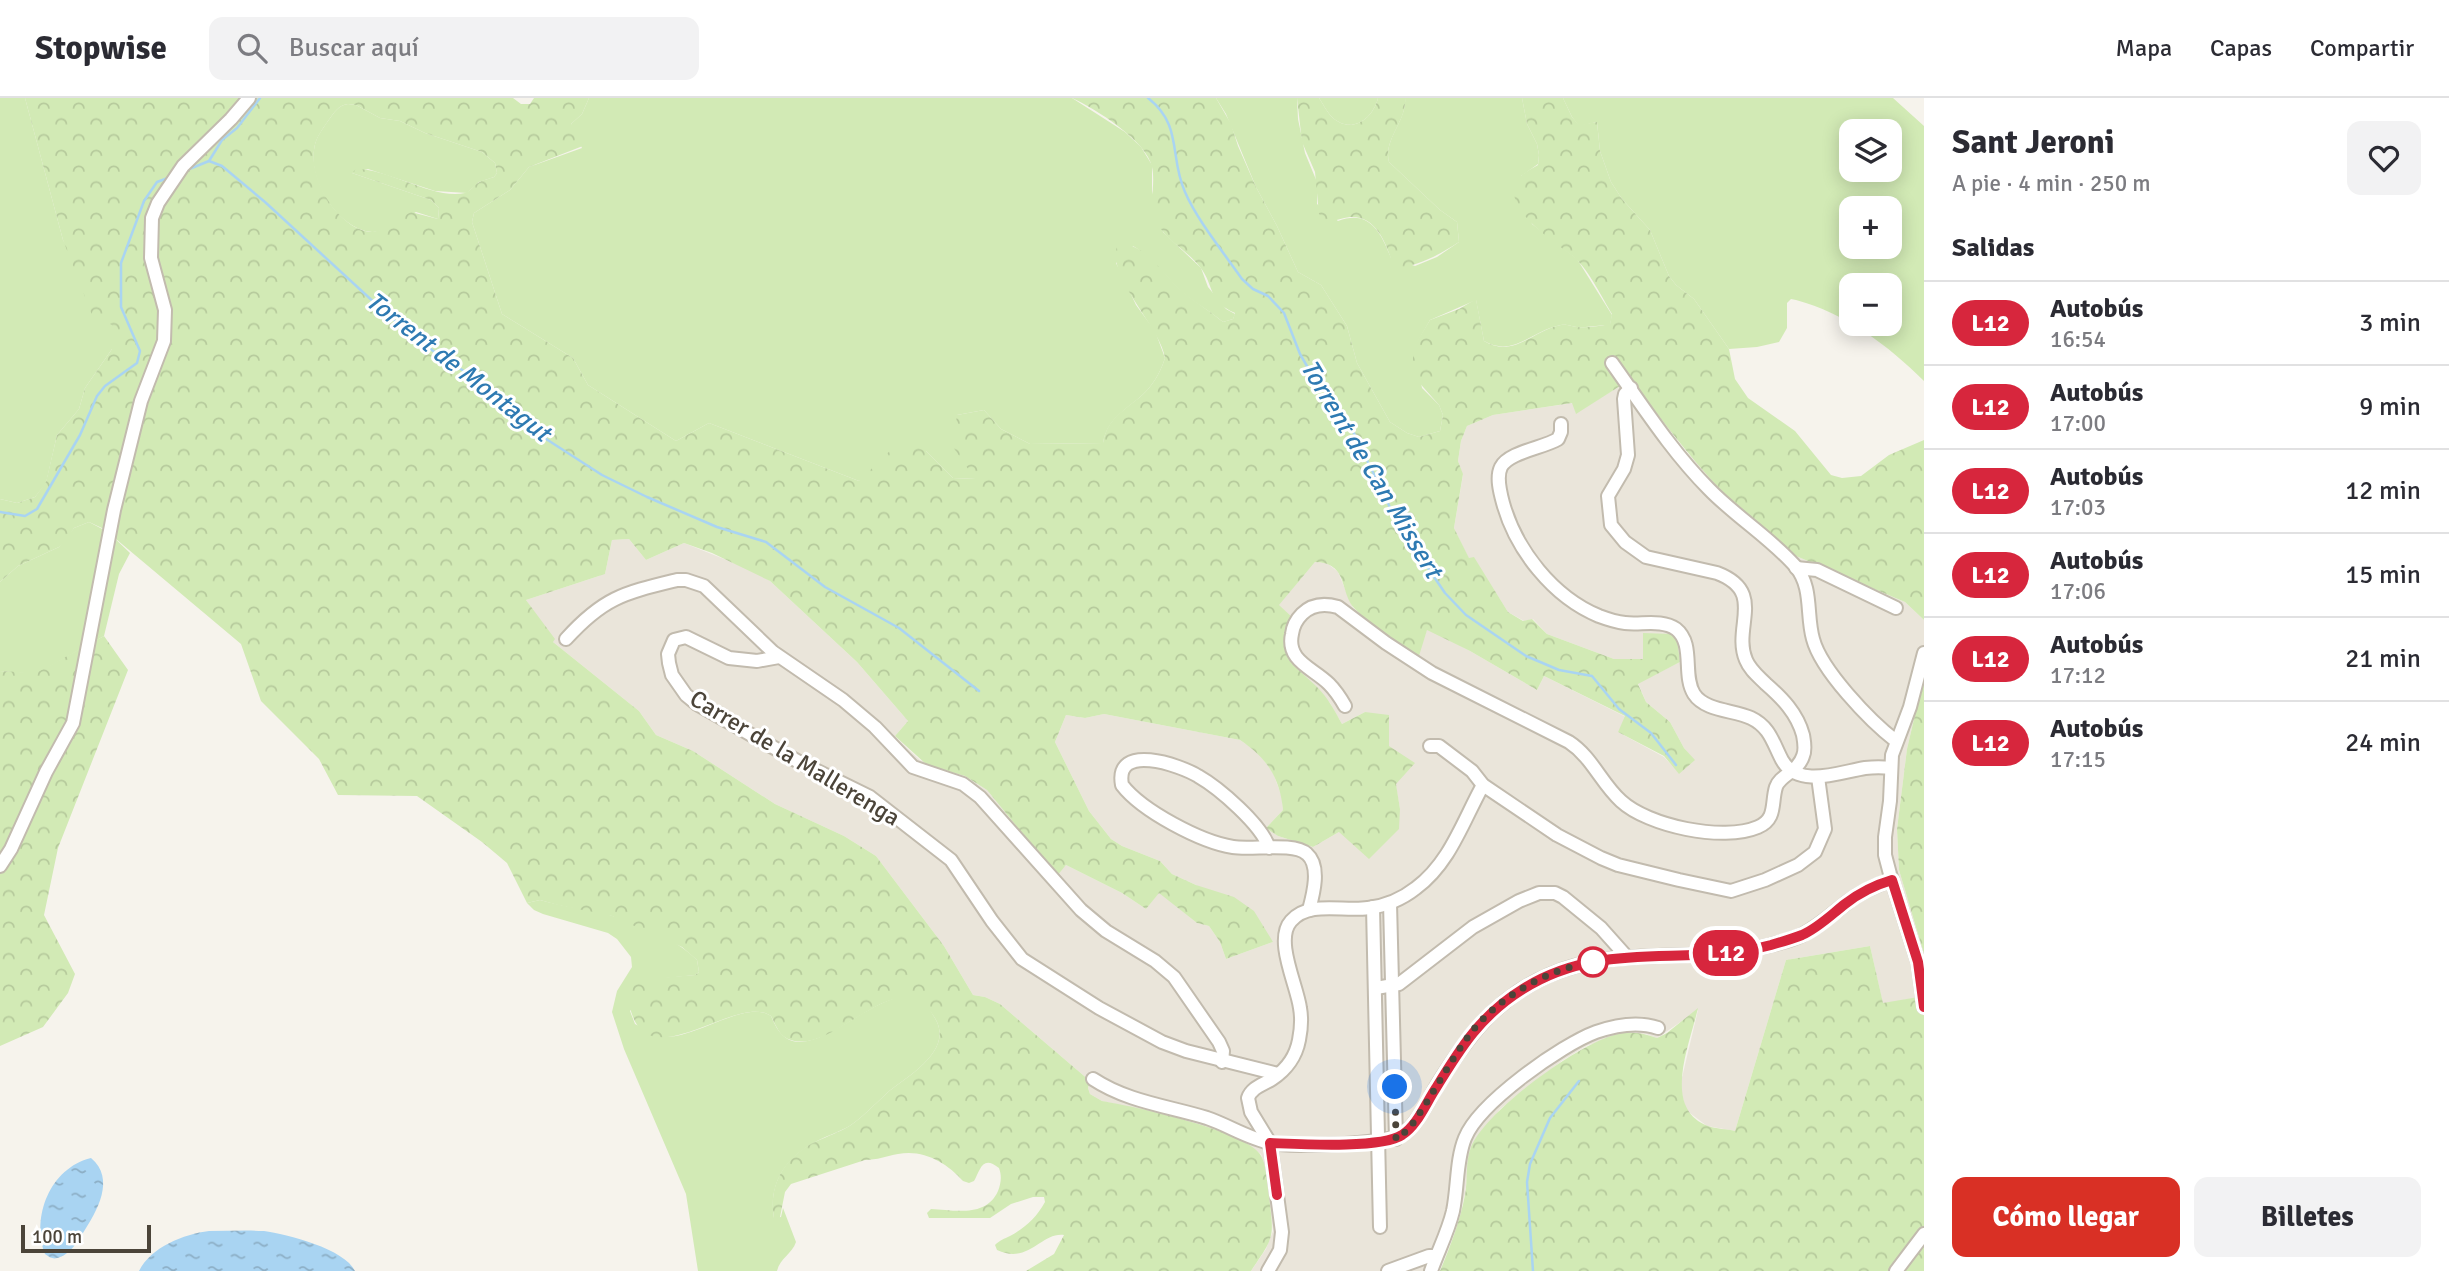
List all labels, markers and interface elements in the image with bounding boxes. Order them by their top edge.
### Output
search box [209,17,699,80]
text: Stopwise [35,28,167,69]
icon: search [233,29,271,67]
text: Buscar aquí [289,32,419,64]
text: Mapa [2116,33,2172,63]
text: Capas [2210,33,2272,63]
text: Compartir [2310,33,2414,63]
map controls [1839,119,1902,336]
button: layers [1839,119,1902,182]
button: heart [2347,121,2421,195]
text: Sant Jeroni [1952,122,2115,163]
text: A pie · 4 min · 250 m [1952,169,2151,198]
button: + [1839,196,1902,259]
text: Salidas [1952,232,2034,264]
button: − [1839,273,1902,336]
water label: Torrent de Montagut [359,285,559,451]
text: Autobús [2050,293,2143,325]
text: 3 min [2359,307,2421,339]
text: L12 [1971,308,2010,338]
text: 16:54 [2050,325,2106,354]
water label: Torrent de Can Missert [1293,354,1450,586]
text: Autobús [2050,377,2143,409]
text: 9 min [2359,391,2421,423]
text: L12 [1971,392,2010,422]
text: 17:00 [2050,409,2106,438]
text: Autobús [2050,461,2143,493]
text: 12 min [2345,475,2421,507]
text: L12 [1971,476,2010,506]
text: 17:03 [2050,493,2106,522]
text: Autobús [2050,545,2143,577]
text: 15 min [2345,559,2421,591]
text: L12 [1971,560,2010,590]
text: 17:06 [2050,577,2106,606]
text: Autobús [2050,629,2143,661]
text: 21 min [2345,643,2421,675]
text: L12 [1971,644,2010,674]
text: 17:12 [2050,661,2106,690]
street label: Carrer de la Mallerenga [684,683,906,833]
text: Autobús [2050,713,2143,745]
text: 24 min [2345,727,2421,759]
text: L12 [1971,728,2010,758]
text: 17:15 [2050,745,2106,774]
line badge: L12 [1686,930,1766,976]
text: L12 [1707,938,1745,968]
unlabelled marker [1578,947,1608,977]
your location [1377,1069,1412,1104]
button: Cómo llegar [1952,1177,2180,1257]
button: Billetes [2194,1177,2421,1257]
scale bar [21,1222,150,1254]
text: 100 m [32,1225,82,1249]

